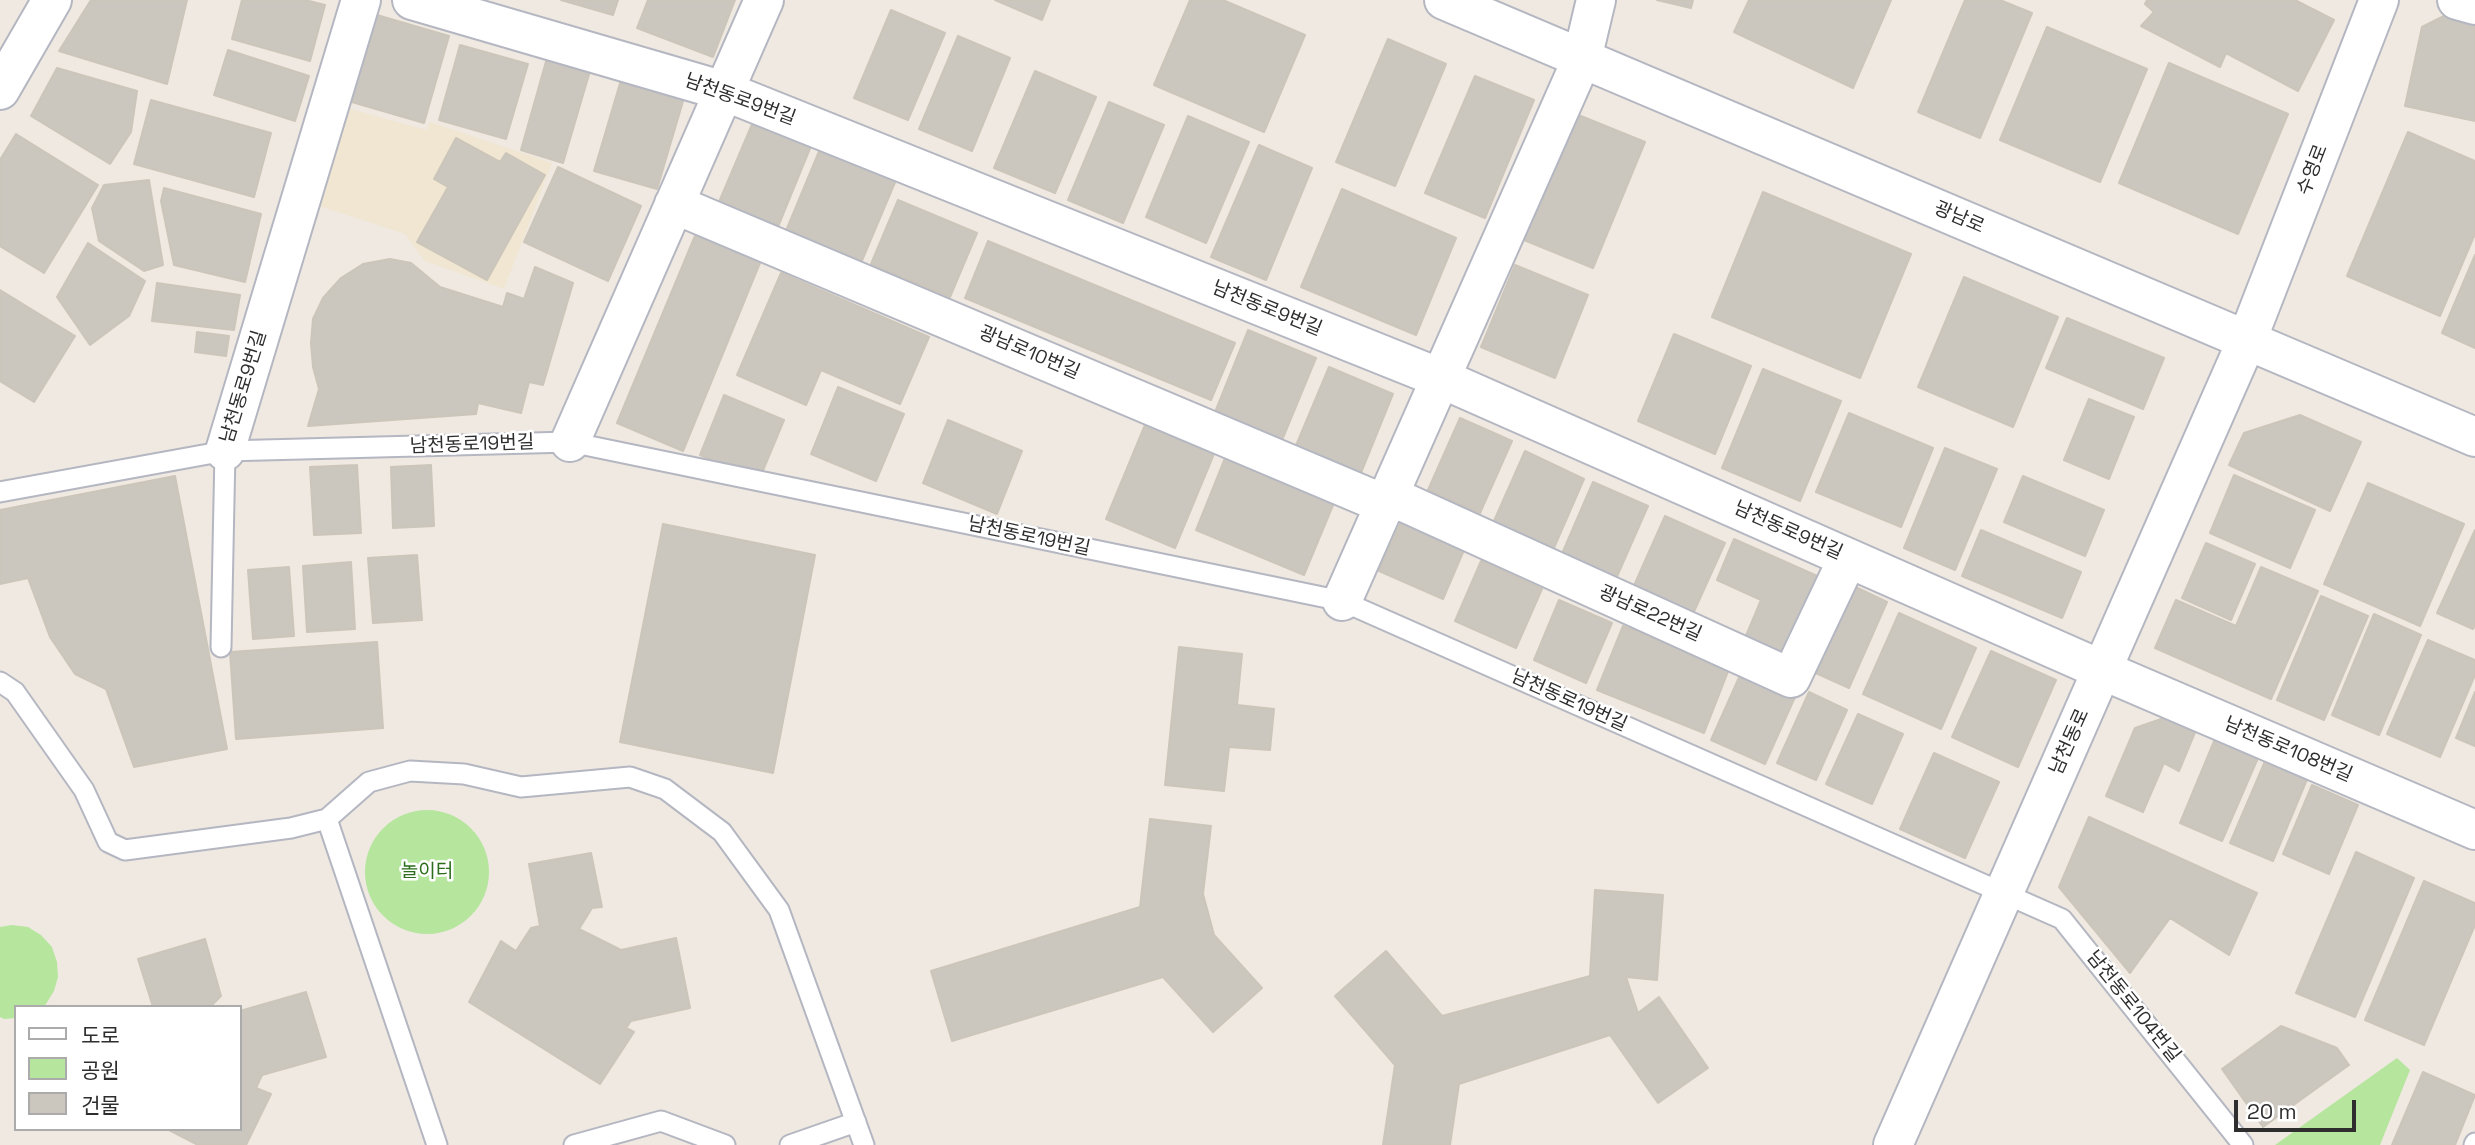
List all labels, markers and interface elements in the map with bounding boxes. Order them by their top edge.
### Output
street label: 남천동로9번길 [681,69,799,131]
street label: 수영로 [2293,141,2333,199]
street label: 광남로 [1930,197,1988,239]
street label: 남천동로9번길 [1209,277,1325,341]
street label: 광남로10번길 [975,322,1083,384]
street label: 남천동로9번길 [216,328,272,446]
street label: 남천동로19번길 [409,431,535,459]
street label: 남천동로9번길 [1730,497,1846,565]
street label: 남천동로19번길 [966,513,1092,561]
street label: 광남로22번길 [1595,581,1705,647]
street label: 남천동로19번길 [1508,665,1630,737]
street label: 남천동로 [2045,705,2095,779]
street label: 남천동로108번길 [2221,713,2355,787]
park label: 놀이터 [401,861,453,883]
street label: 남천동로104번길 [2081,947,2185,1067]
legend [14,1005,242,1131]
text: 도로 [81,1022,120,1049]
text: 공원 [81,1057,120,1084]
scale bar [2237,1086,2360,1130]
text: 건물 [81,1092,120,1119]
text: 20 m [2247,1098,2297,1125]

